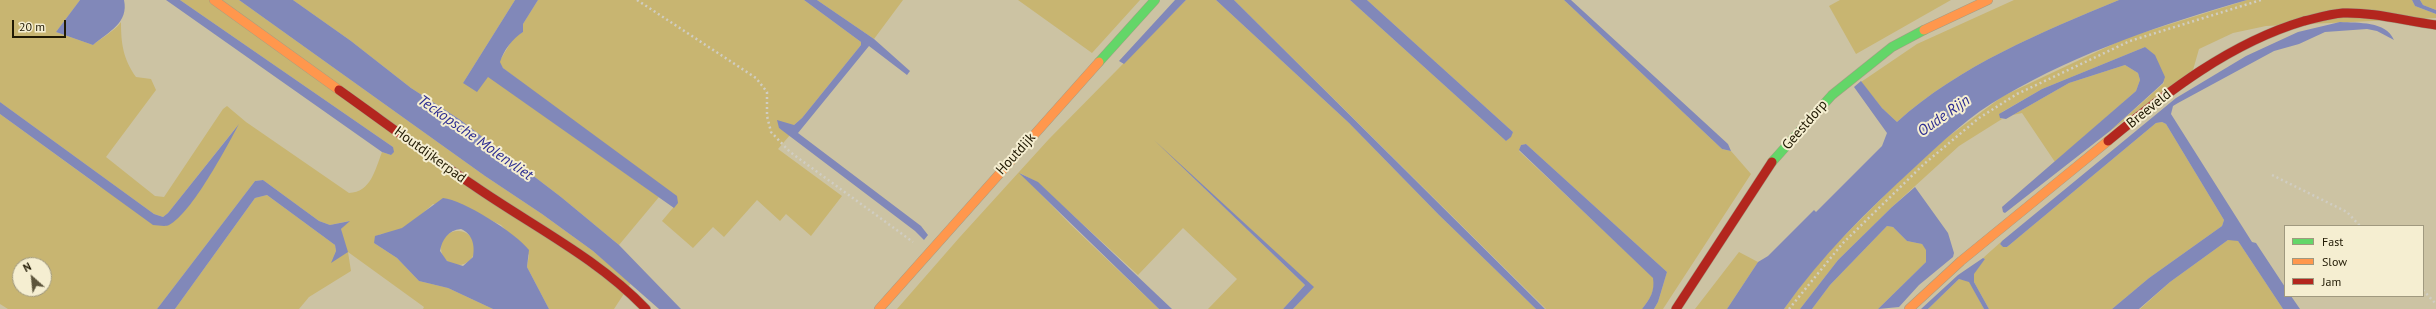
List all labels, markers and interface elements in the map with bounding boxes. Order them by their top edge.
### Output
scale bar [14,12,68,38]
text: 20 m [19,19,45,34]
street label: Breeveld [2123,86,2175,132]
water label: Oude Rijn [1914,91,1974,141]
water label: Teckopsche Molenvliet [414,92,536,184]
street label: Geestdorp [1779,97,1831,153]
street label: Houtdijkerpad [391,123,469,187]
street label: Houtdijk [993,129,1039,179]
legend [2284,225,2424,297]
text: Fast [2322,234,2343,249]
text: Slow [2322,254,2347,269]
north arrow [12,257,52,297]
text: N [21,259,33,275]
text: Jam [2322,274,2341,289]

